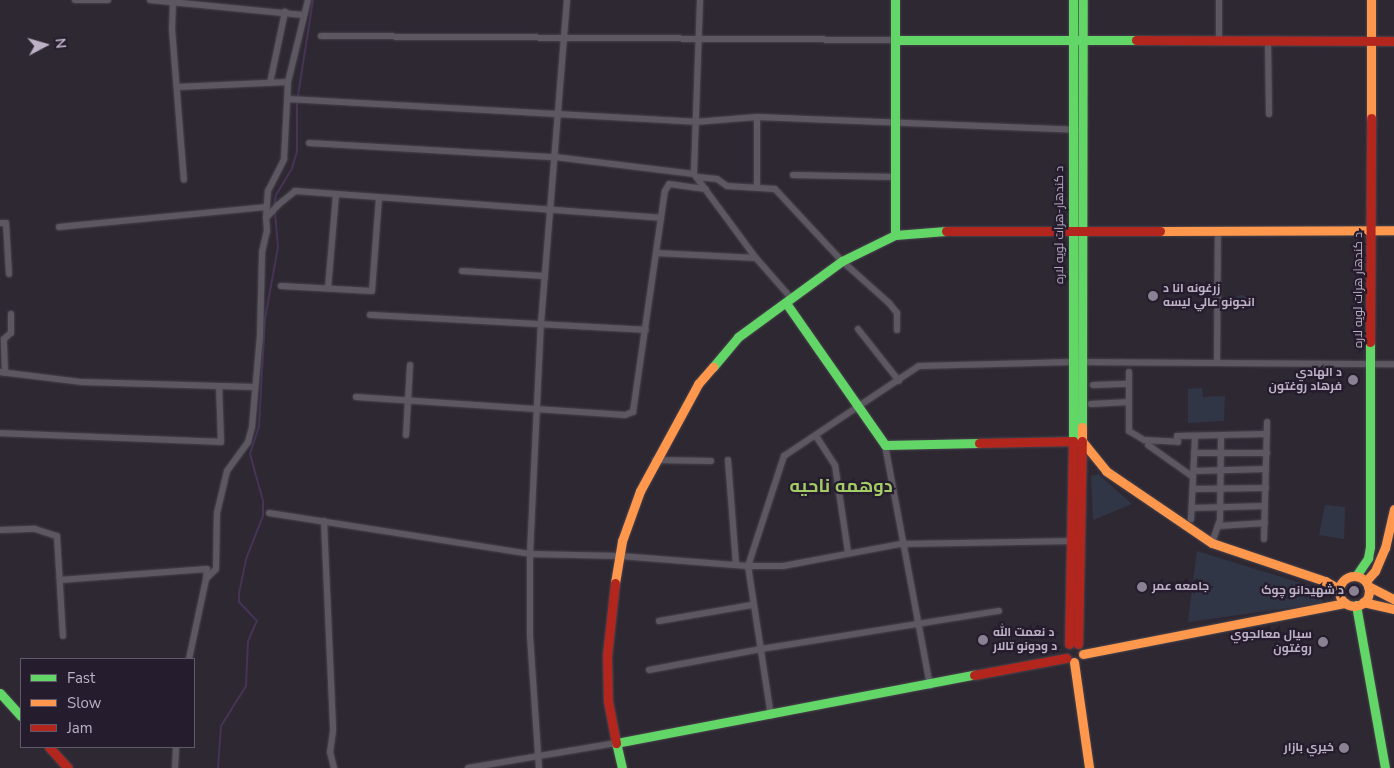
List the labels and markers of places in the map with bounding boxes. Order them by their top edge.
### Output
place label: زرغونه انا د انجونو عالي لیسه [1163,282,1255,310]
marker: زرغونه انا د انجونو عالي لیسه [1147,290,1159,302]
place label: د الهادي فرهاد روغتون [1269,366,1342,394]
marker: د الهادي فرهاد روغتون [1346,373,1360,387]
place label: جامعه عمر [1152,580,1209,594]
marker: جامعه عمر [1136,581,1148,593]
place label: د شهيدانو چوک [1261,584,1344,598]
marker: د شهيدانو چوک [1348,585,1360,597]
place label: د نعمت الله د ودونو تالار [993,626,1057,654]
place label: سيال معالجوي روغتون [1230,628,1312,656]
marker: د نعمت الله د ودونو تالار [977,634,989,646]
marker: سيال معالجوي روغتون [1316,635,1330,649]
place label: خیري بازار [1284,741,1334,755]
marker: خیري بازار [1338,742,1350,754]

